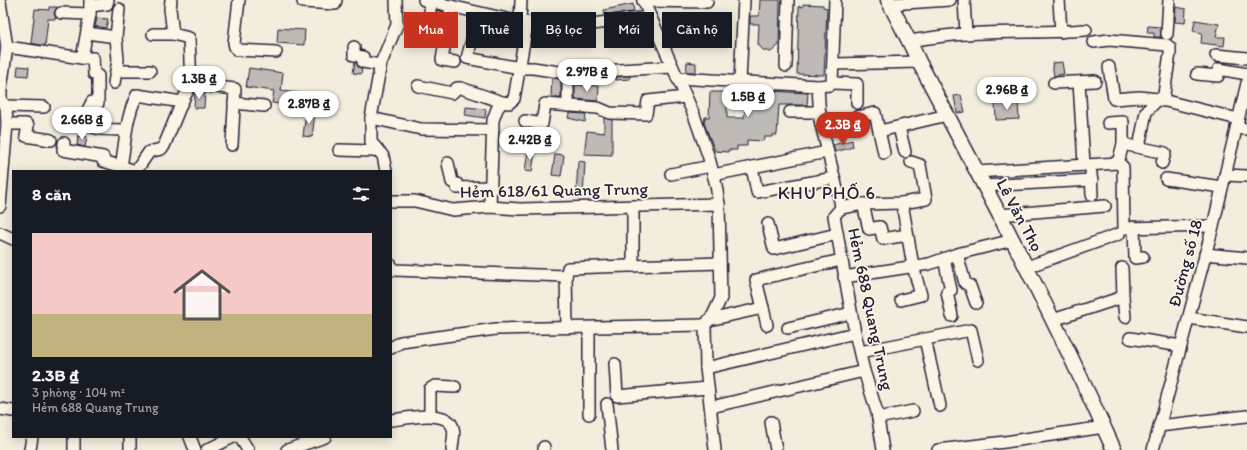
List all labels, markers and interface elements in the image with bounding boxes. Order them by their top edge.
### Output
chip: Mua [404,12,458,48]
chip: Thuê [466,12,523,48]
chip: Bộ lọc [531,12,596,48]
chip: Mới [604,12,654,48]
chip: Căn hộ [662,12,732,48]
pin: 2.97B ₫ [550,59,624,93]
text: 2.97B ₫ [566,64,608,79]
pin: 1.3B ₫ [166,66,232,100]
text: 1.3B ₫ [182,71,217,86]
pin: 2.96B ₫ [970,77,1044,111]
text: 2.96B ₫ [986,82,1028,97]
pin: 1.5B ₫ [715,84,781,118]
text: 1.5B ₫ [731,89,765,104]
pin: 2.87B ₫ [272,91,346,125]
text: 2.87B ₫ [288,96,330,111]
pin: 2.66B ₫ [45,107,119,141]
text: 2.66B ₫ [61,112,103,127]
pin: 2.3B ₫ [810,112,876,146]
text: 2.3B ₫ [825,117,861,132]
pin: 2.42B ₫ [493,127,567,161]
text: 2.42B ₫ [508,132,552,147]
street label: Lê Văn Thọ [992,175,1048,255]
street label: Hẻm 618/61 Quang Trung [460,178,649,202]
district label: KHU PHỐ 6 [778,182,876,204]
icon: filters [350,183,372,205]
text: 8 căn [32,184,71,204]
street label: Đường số 18 [1164,217,1206,309]
street label: Hẻm 688 Quang Trung [844,226,898,392]
icon: home [166,259,238,331]
text: 2.3B ₫ [32,365,79,385]
text: 3 phòng · 104 m² [32,385,125,400]
text: Hẻm 688 Quang Trung [32,400,159,415]

